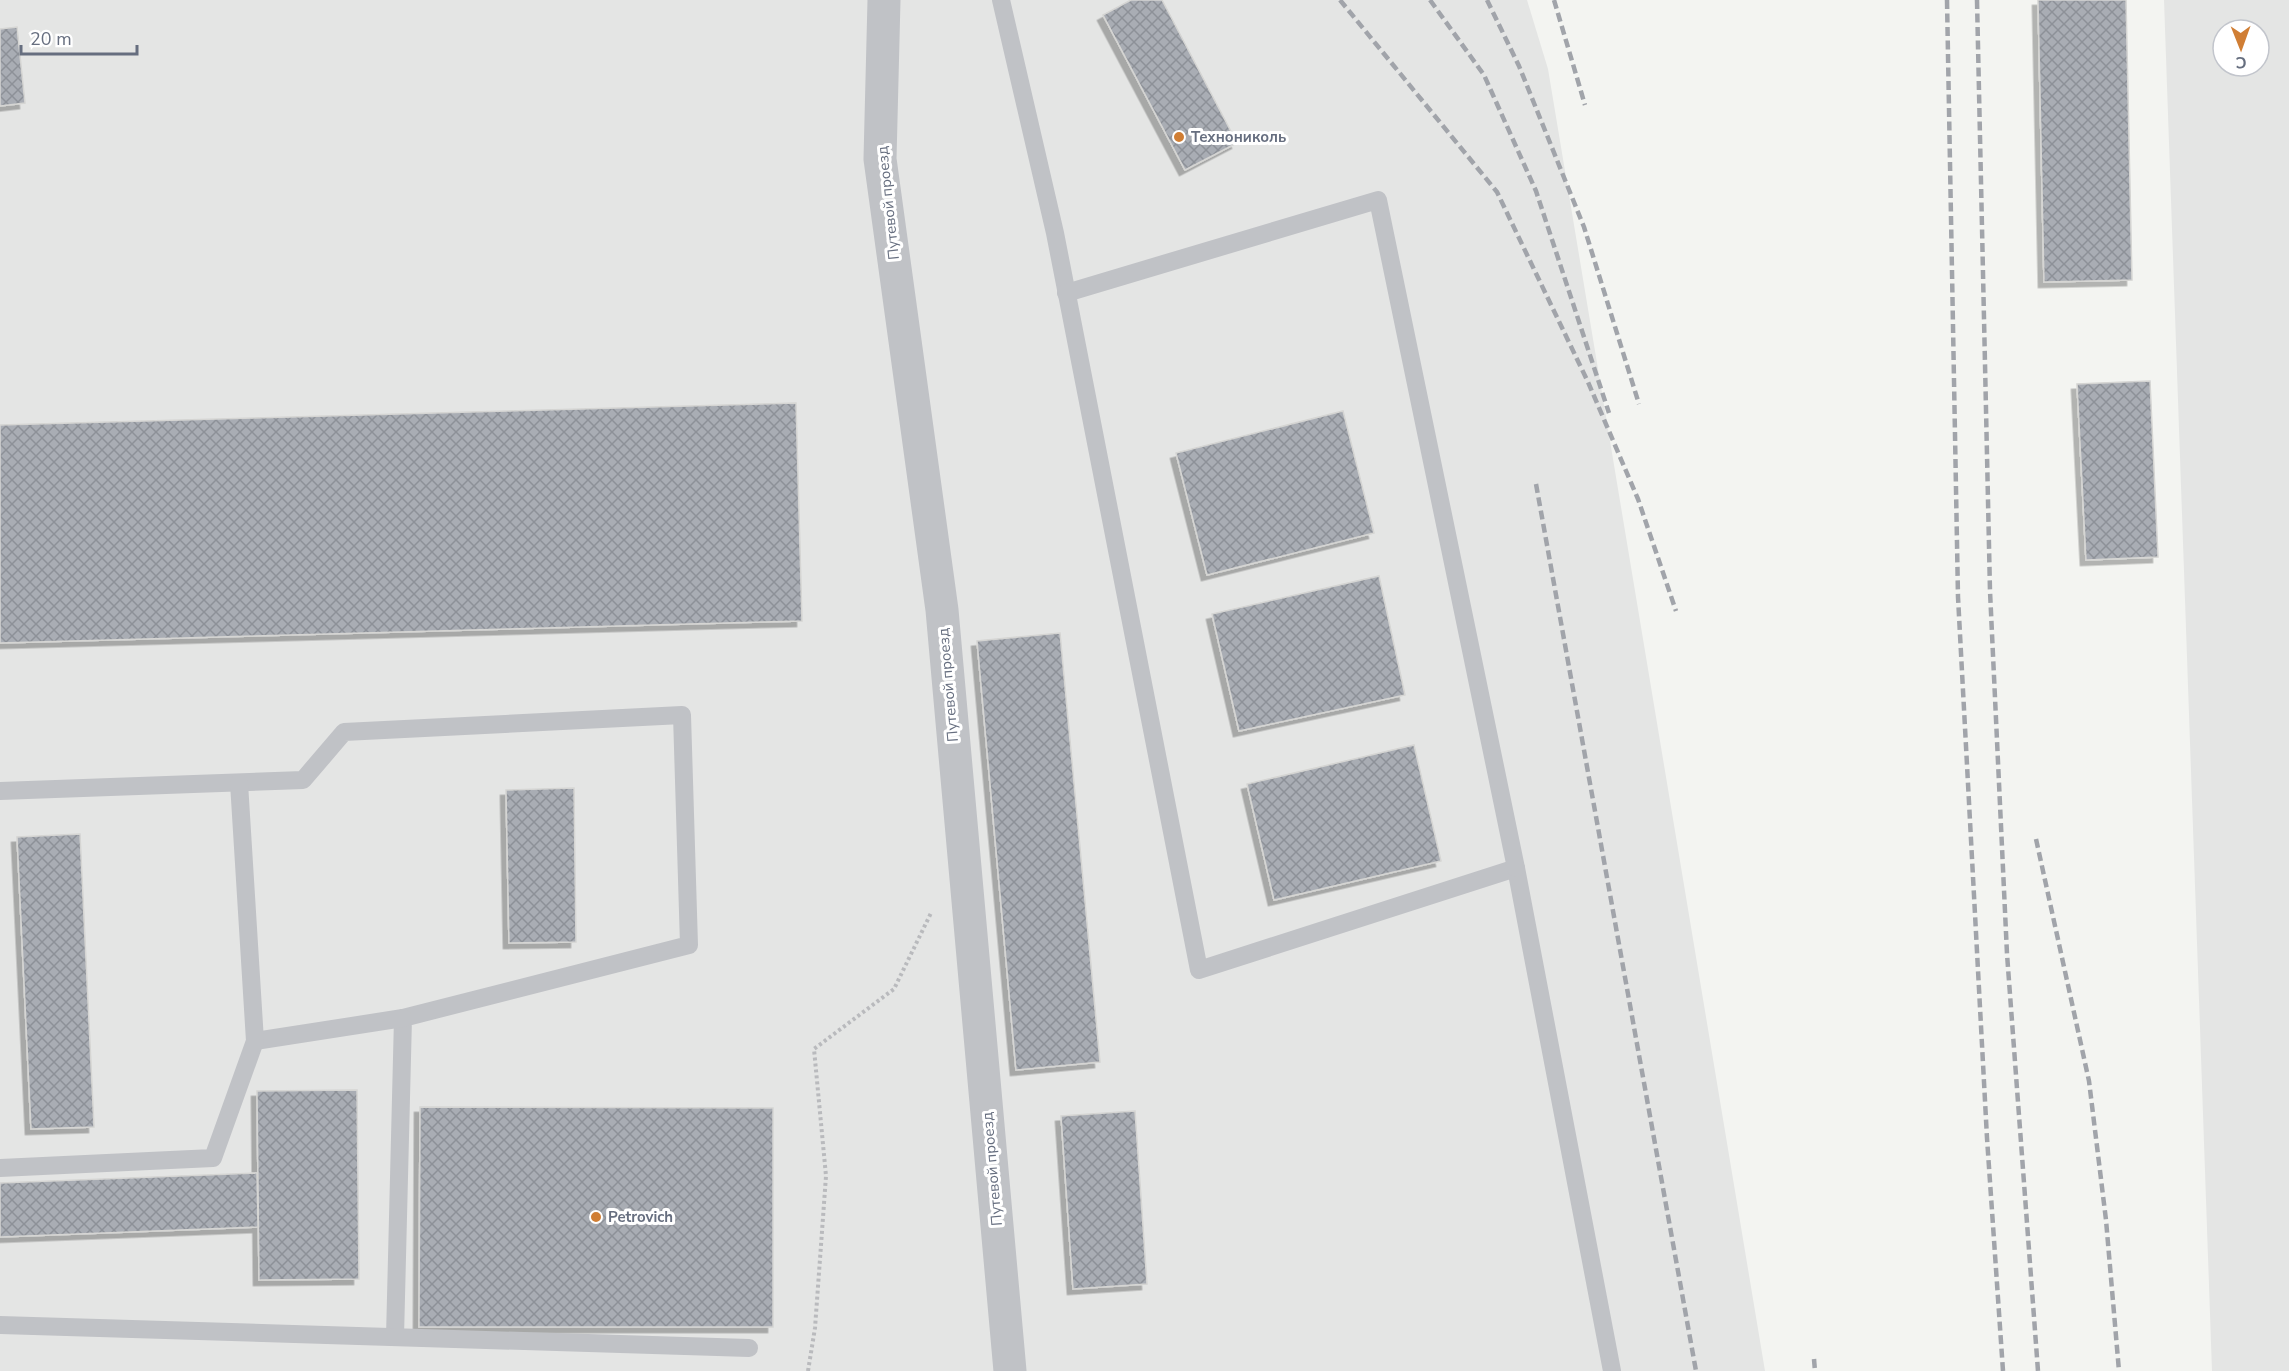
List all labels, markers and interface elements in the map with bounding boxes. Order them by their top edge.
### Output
scale bar [21,18,136,56]
north arrow [2211,18,2271,78]
text: 20 m [30,27,72,51]
text: С [2235,51,2247,73]
place label: Технониколь [1191,127,1286,147]
marker: Технониколь [1172,130,1186,144]
street label: Путевой проезд [872,145,904,261]
street label: Путевой проезд [933,627,963,743]
street label: Путевой проезд [977,1111,1007,1227]
place label: Petrovich [608,1207,673,1227]
marker: Petrovich [589,1210,603,1224]

